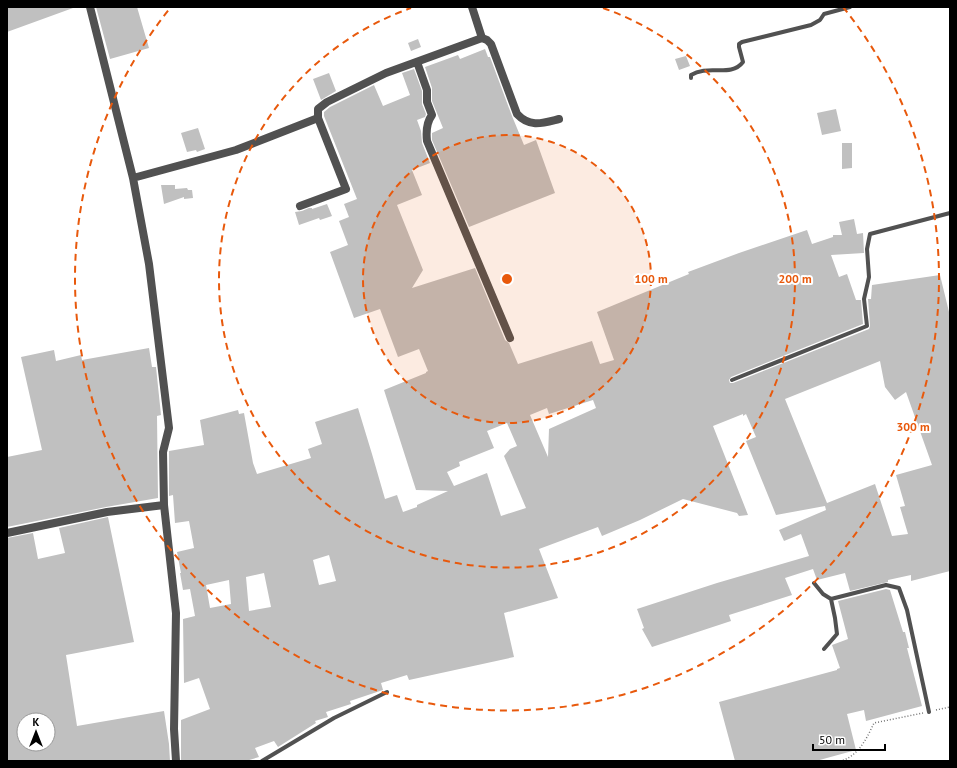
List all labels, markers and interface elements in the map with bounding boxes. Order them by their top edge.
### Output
text: 100 m [634,271,668,286]
text: 200 m [778,271,812,286]
centre of rings [500,272,514,286]
text: 300 m [896,419,930,434]
north arrow [16,712,56,752]
text: K [33,715,40,729]
scale bar [813,726,885,752]
text: 50 m [819,732,845,747]

